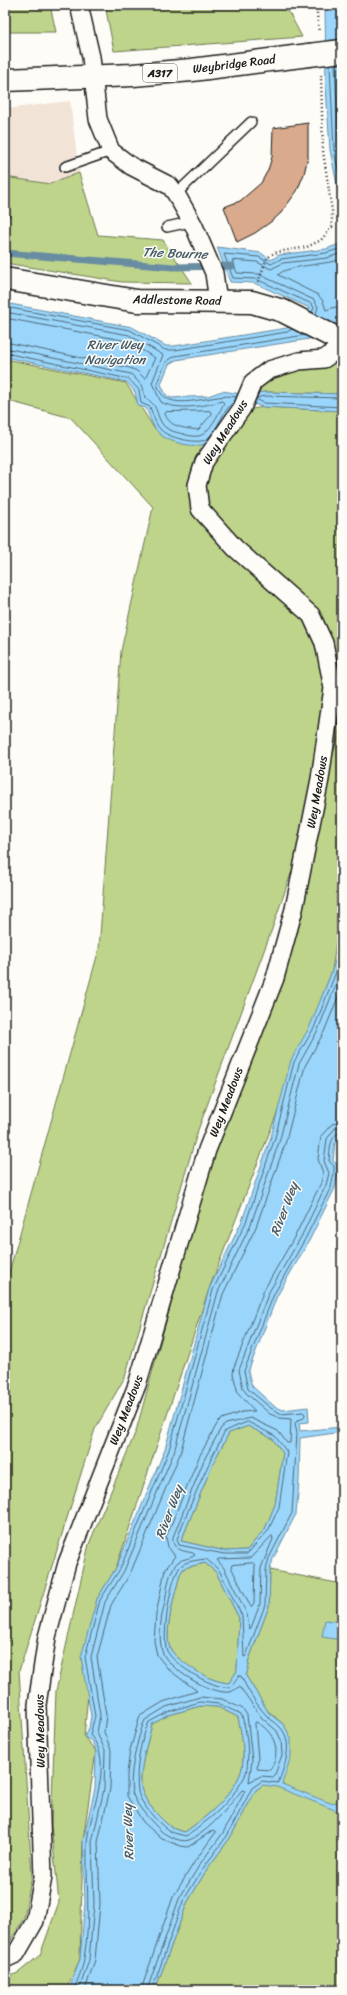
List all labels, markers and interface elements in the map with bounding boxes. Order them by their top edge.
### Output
street label: Weybridge Road [191,48,277,80]
road number: A317 [143,64,177,82]
water label: The Bourne [142,240,209,266]
street label: Addlestone Road [132,288,223,312]
water label: River Wey Navigation [85,333,147,371]
street label: Wey Meadows [196,395,254,469]
street label: Wey Meadows [300,753,334,830]
street label: Wey Meadows [203,1063,250,1140]
water label: River Wey [263,1177,306,1239]
street label: Wey Meadows [103,1371,150,1448]
water label: River Wey [148,1480,191,1542]
street label: Wey Meadows [28,1694,52,1768]
water label: River Wey [115,1801,140,1860]

